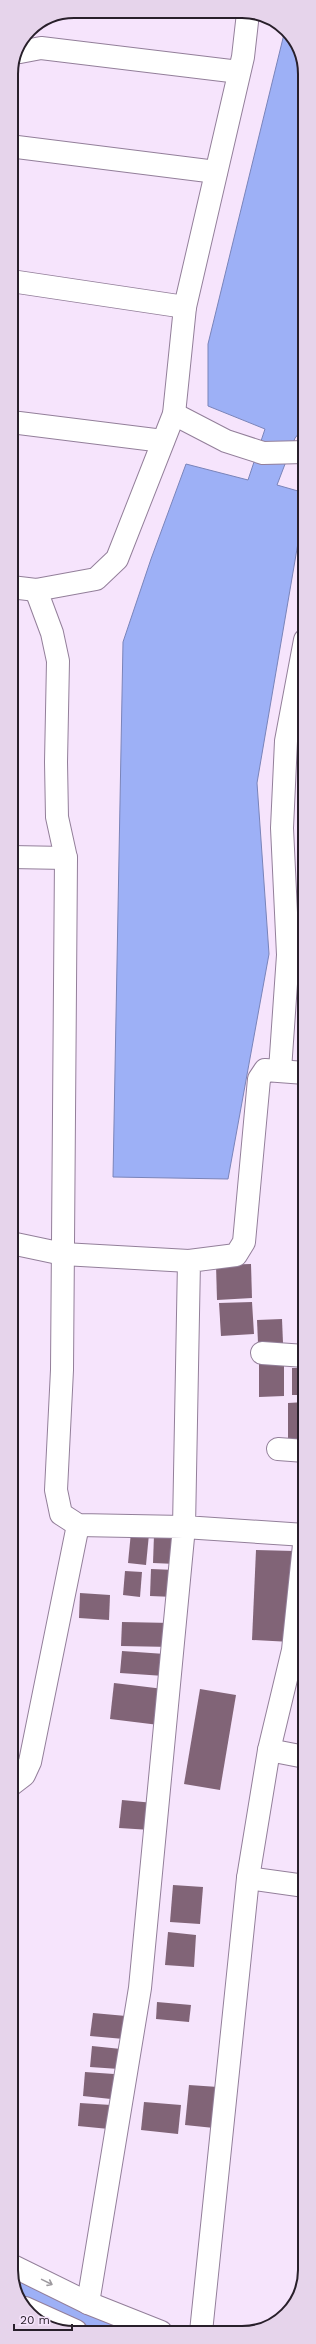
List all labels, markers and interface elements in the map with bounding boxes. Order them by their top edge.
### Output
one-way arrow [40,2279,52,2286]
scale bar [14,2306,72,2332]
text: 20 m [20,2313,50,2327]

